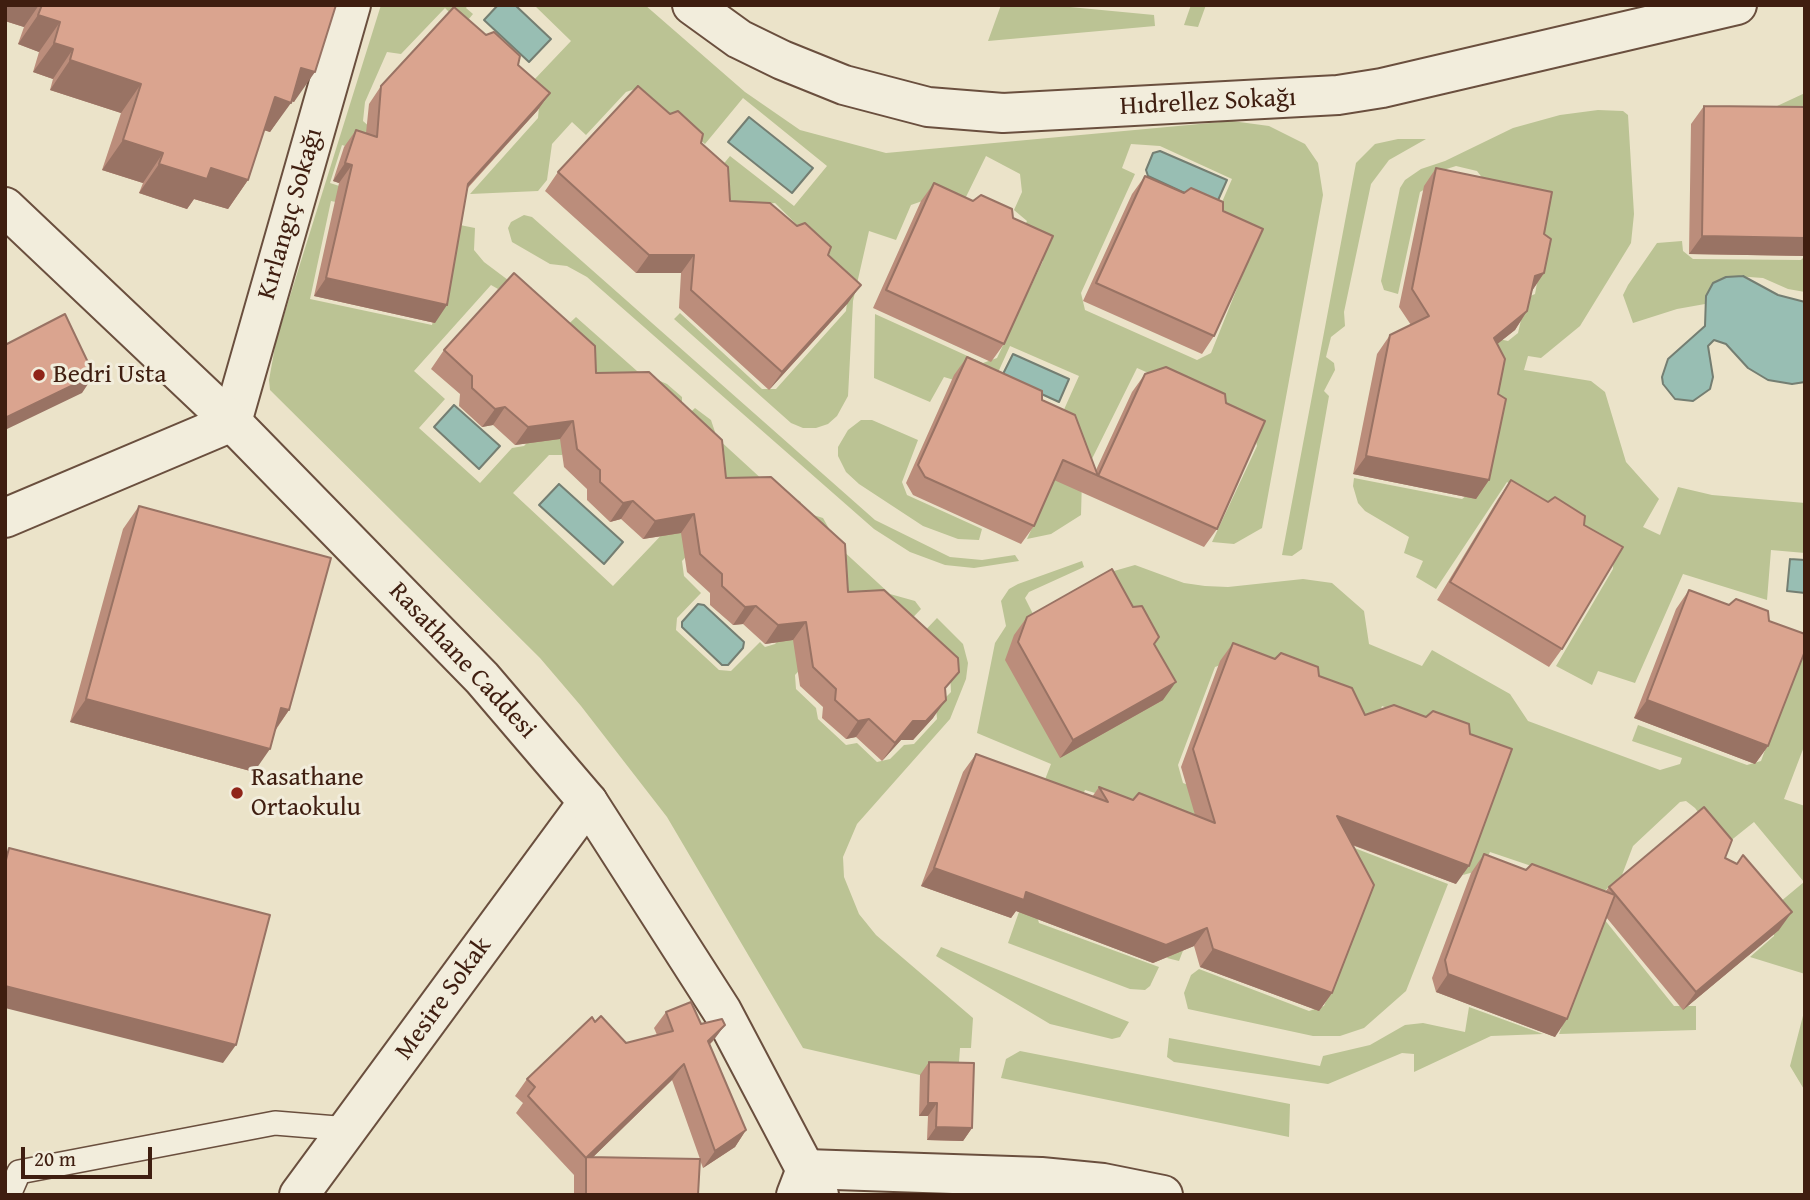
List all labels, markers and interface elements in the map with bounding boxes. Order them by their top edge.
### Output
street label: Hıdrellez Sokağı [1119,83,1297,123]
street label: Kırlangıç Sokağı [252,125,330,303]
place label: Bedri Usta [53,359,166,391]
marker: Bedri Usta [31,367,47,383]
street label: Rasathane Caddesi [382,576,542,746]
place label: Rasathane Ortaokulu [251,762,364,824]
marker: Rasathane Ortaokulu [229,785,245,801]
street label: Mesire Sokak [389,932,499,1066]
scale bar [24,1134,156,1178]
text: 20 m [34,1143,76,1174]

